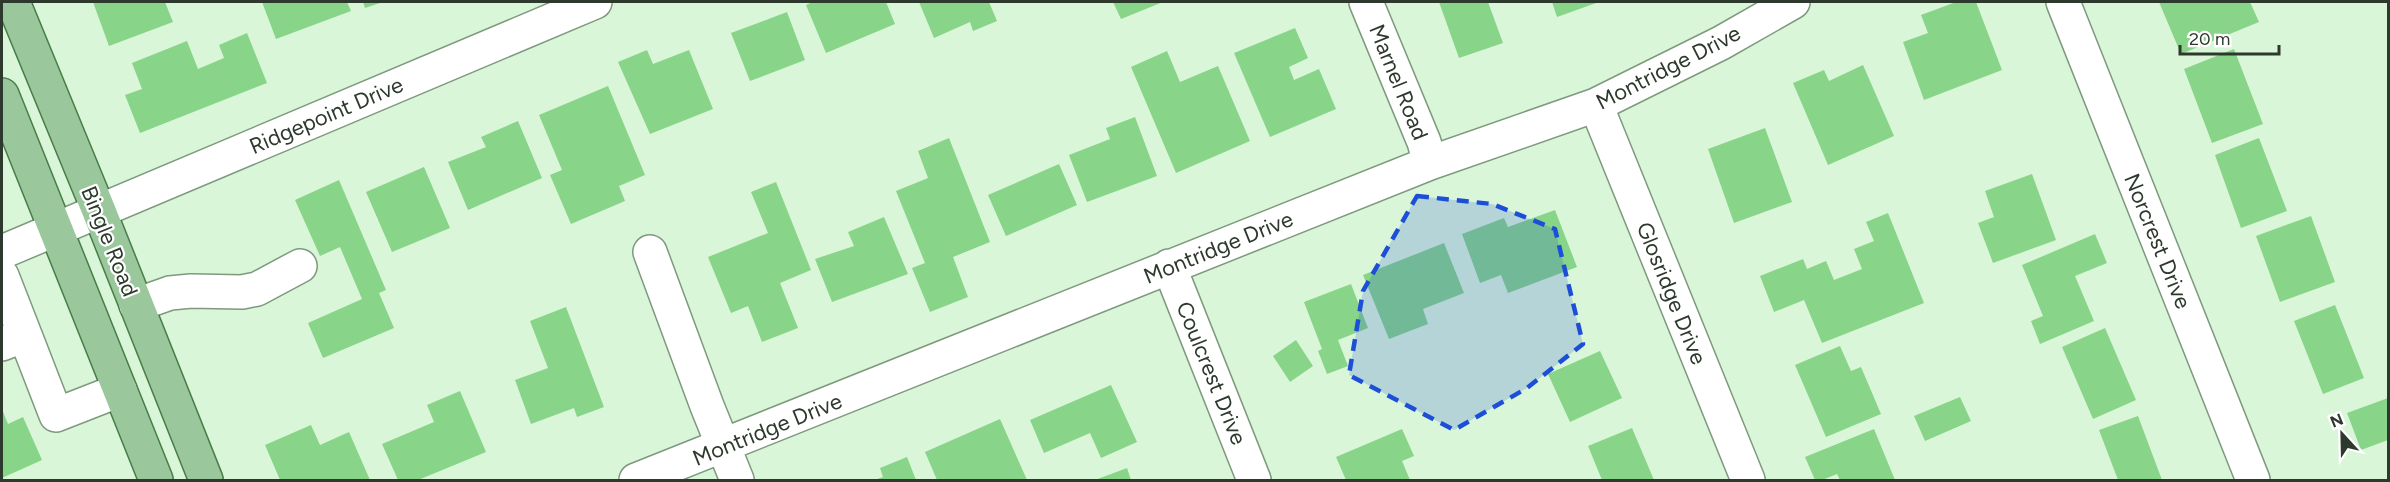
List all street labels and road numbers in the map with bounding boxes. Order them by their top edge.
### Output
street label: Montridge Drive [1591,19,1745,115]
street label: Marnel Road [1363,20,1434,144]
street label: Ridgepoint Drive [245,71,407,160]
street label: Norcrest Drive [2118,170,2197,313]
street label: Bingle Road [75,182,144,300]
street label: Montridge Drive [1140,205,1297,290]
street label: Glosridge Drive [1631,218,1712,368]
street label: Coulcrest Drive [1171,298,1253,449]
street label: Montridge Drive [689,387,846,472]

